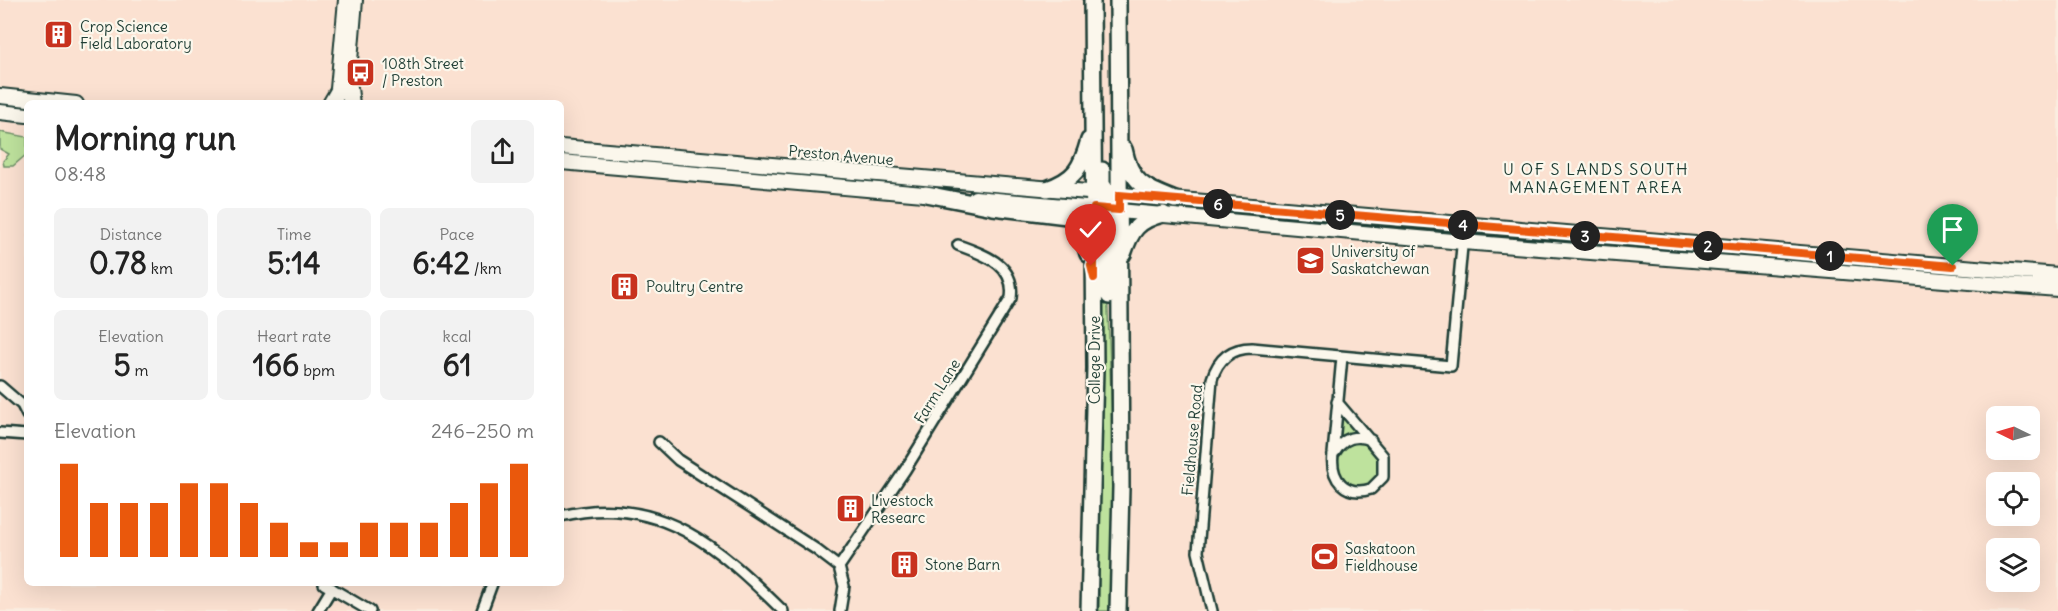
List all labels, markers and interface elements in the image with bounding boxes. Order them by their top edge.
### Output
place label: Crop Science Field Laboratory [80,17,192,53]
building icon: Crop Science Field Laboratory [43,19,75,51]
place label: 108th Street / Preston [382,54,464,90]
bus stop icon: 108th Street / Preston [345,56,377,88]
text: Morning run [54,117,236,159]
button: share [471,120,534,183]
street label: Preston Avenue [788,141,894,169]
district label: U OF S LANDS SOUTH MANAGEMENT AREA [1503,159,1689,197]
text: 08:48 [54,161,106,186]
pin: 6 [1203,189,1233,219]
text: 6 [1213,194,1223,214]
pin: 5 [1325,200,1355,230]
pin [1065,204,1116,266]
pin [1927,204,1978,266]
text: 5 [1335,205,1345,225]
pin: 4 [1448,210,1478,240]
icon: check [1074,213,1107,246]
icon: arrive [1936,213,1969,246]
text: 4 [1458,215,1468,235]
pin: 3 [1570,221,1600,251]
text: Distance [100,224,162,244]
text: Time [277,224,311,244]
text: Pace [440,224,474,244]
text: 3 [1580,226,1590,246]
pin: 2 [1693,231,1723,261]
text: 2 [1704,236,1712,256]
pin: 1 [1815,241,1845,271]
place label: University of Saskatchewan [1331,242,1430,278]
text: 0.78 [89,244,147,282]
text: 5:14 [267,244,321,282]
text: 6:42 [412,244,470,282]
school or university icon: University of Saskatchewan [1294,244,1326,276]
text: 1 [1827,246,1833,266]
text: km [147,258,173,278]
text: /km [470,258,502,278]
building icon: Poultry Centre [609,270,641,302]
place label: Poultry Centre [646,277,743,296]
street label: College Drive [1085,316,1104,404]
text: Elevation [98,326,164,346]
text: Heart rate [257,326,331,346]
text: kcal [443,326,471,346]
text: 5 [113,346,131,384]
text: 166 [253,346,299,384]
text: 61 [442,346,472,384]
street label: Farm Lane [910,355,964,427]
text: m [131,360,149,380]
text: bpm [299,360,335,380]
street label: Fieldhouse Road [1178,383,1206,496]
north arrow [1986,406,2040,460]
map controls [1986,406,2040,592]
text: Elevation [54,418,136,443]
text: 246–250 m [431,418,534,443]
button: locate [1986,472,2040,526]
place label: Livestock Researc [871,491,934,527]
building icon: Livestock Researc [834,493,866,525]
button: layers [1986,538,2040,592]
place label: Saskatoon Fieldhouse [1345,539,1418,575]
sports icon: Saskatoon Fieldhouse [1308,541,1340,573]
building icon: Stone Barn [888,548,920,580]
place label: Stone Barn [925,555,1000,574]

